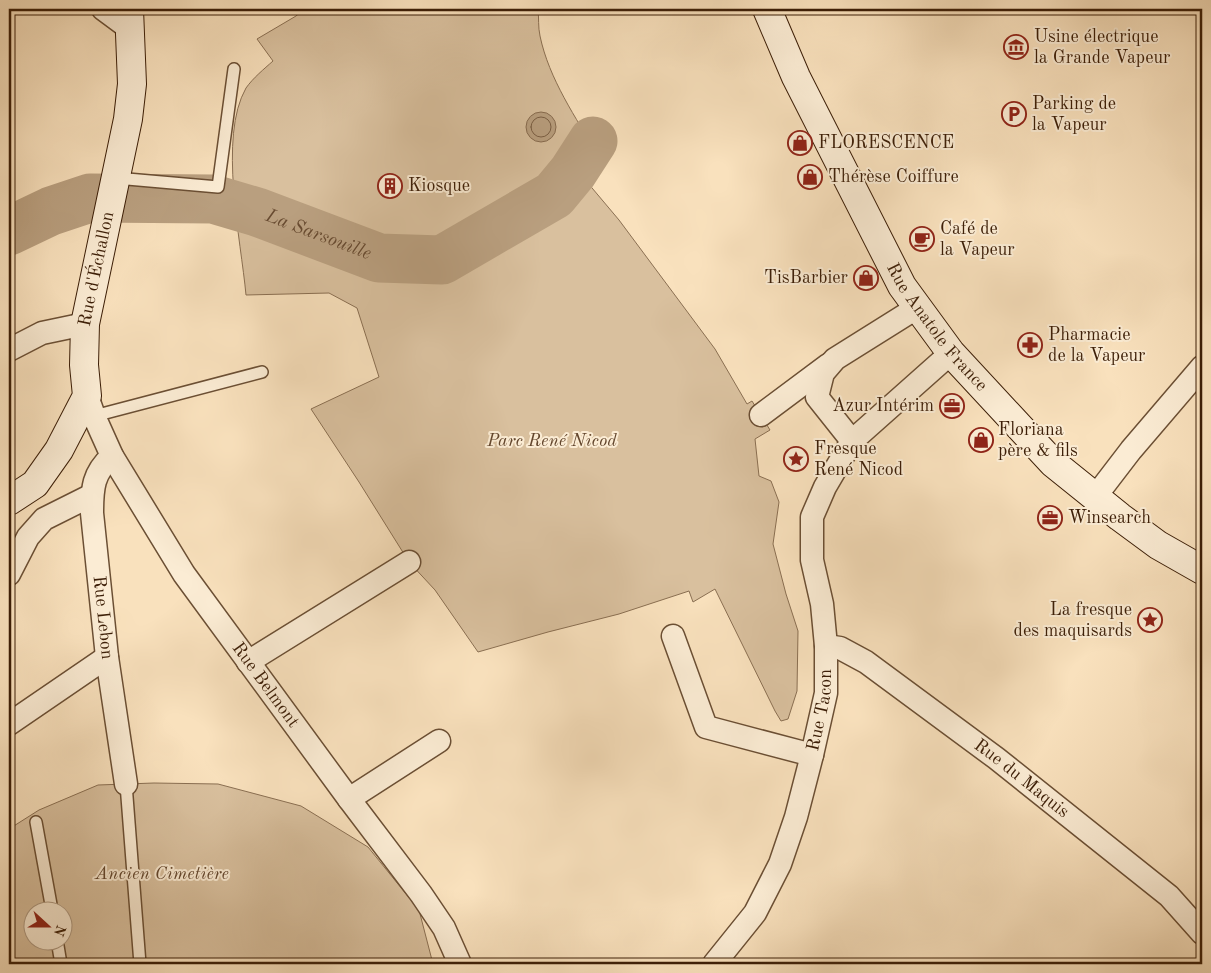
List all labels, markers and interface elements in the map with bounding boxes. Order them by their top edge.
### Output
place label: Usine électrique la Grande Vapeur [1034,28,1171,67]
museum icon: Usine électrique la Grande Vapeur [1003,34,1029,60]
place label: Parking de la Vapeur [1032,95,1116,134]
parking icon: Parking de la Vapeur [1001,101,1027,127]
shop icon: FLORESCENCE [787,130,813,156]
place label: FLORESCENCE [818,134,954,152]
shop icon: Thérèse Coiffure [797,164,823,190]
place label: Thérèse Coiffure [828,168,959,186]
building icon: Kiosque [377,173,403,199]
place label: Kiosque [408,177,470,195]
water label: La Sarsouille [262,206,374,264]
street label: Rue d'Échallon [76,210,117,328]
place label: Café de la Vapeur [940,220,1015,259]
cafe icon: Café de la Vapeur [909,226,935,252]
street label: Rue Anatole France [883,260,991,395]
shop icon: TisBarbier [853,265,879,291]
place label: TisBarbier [764,269,849,287]
place label: Pharmacie de la Vapeur [1048,326,1146,365]
pharmacy icon: Pharmacie de la Vapeur [1017,332,1043,358]
office icon: Azur Intérim [939,393,965,419]
place label: Azur Intérim [832,397,934,415]
place label: Floriana père & fils [998,421,1078,460]
shop icon: Floriana père & fils [968,427,994,453]
park label: Parc René Nicod [486,432,617,450]
place label: Fresque René Nicod [814,440,903,479]
place icon: Fresque René Nicod [783,446,809,472]
office icon: Winsearch [1037,505,1063,531]
place label: Winsearch [1068,509,1151,527]
street label: Rue Lebon [90,575,116,661]
place label: La fresque des maquisards [1013,601,1132,640]
place icon: La fresque des maquisards [1137,607,1163,633]
street label: Rue Belmont [228,639,302,731]
street label: Rue Tacon [804,669,835,753]
street label: Rue du Maquis [971,736,1072,822]
park label: Ancien Cimetière [94,865,229,883]
north arrow [22,900,72,950]
text: N [51,923,68,938]

